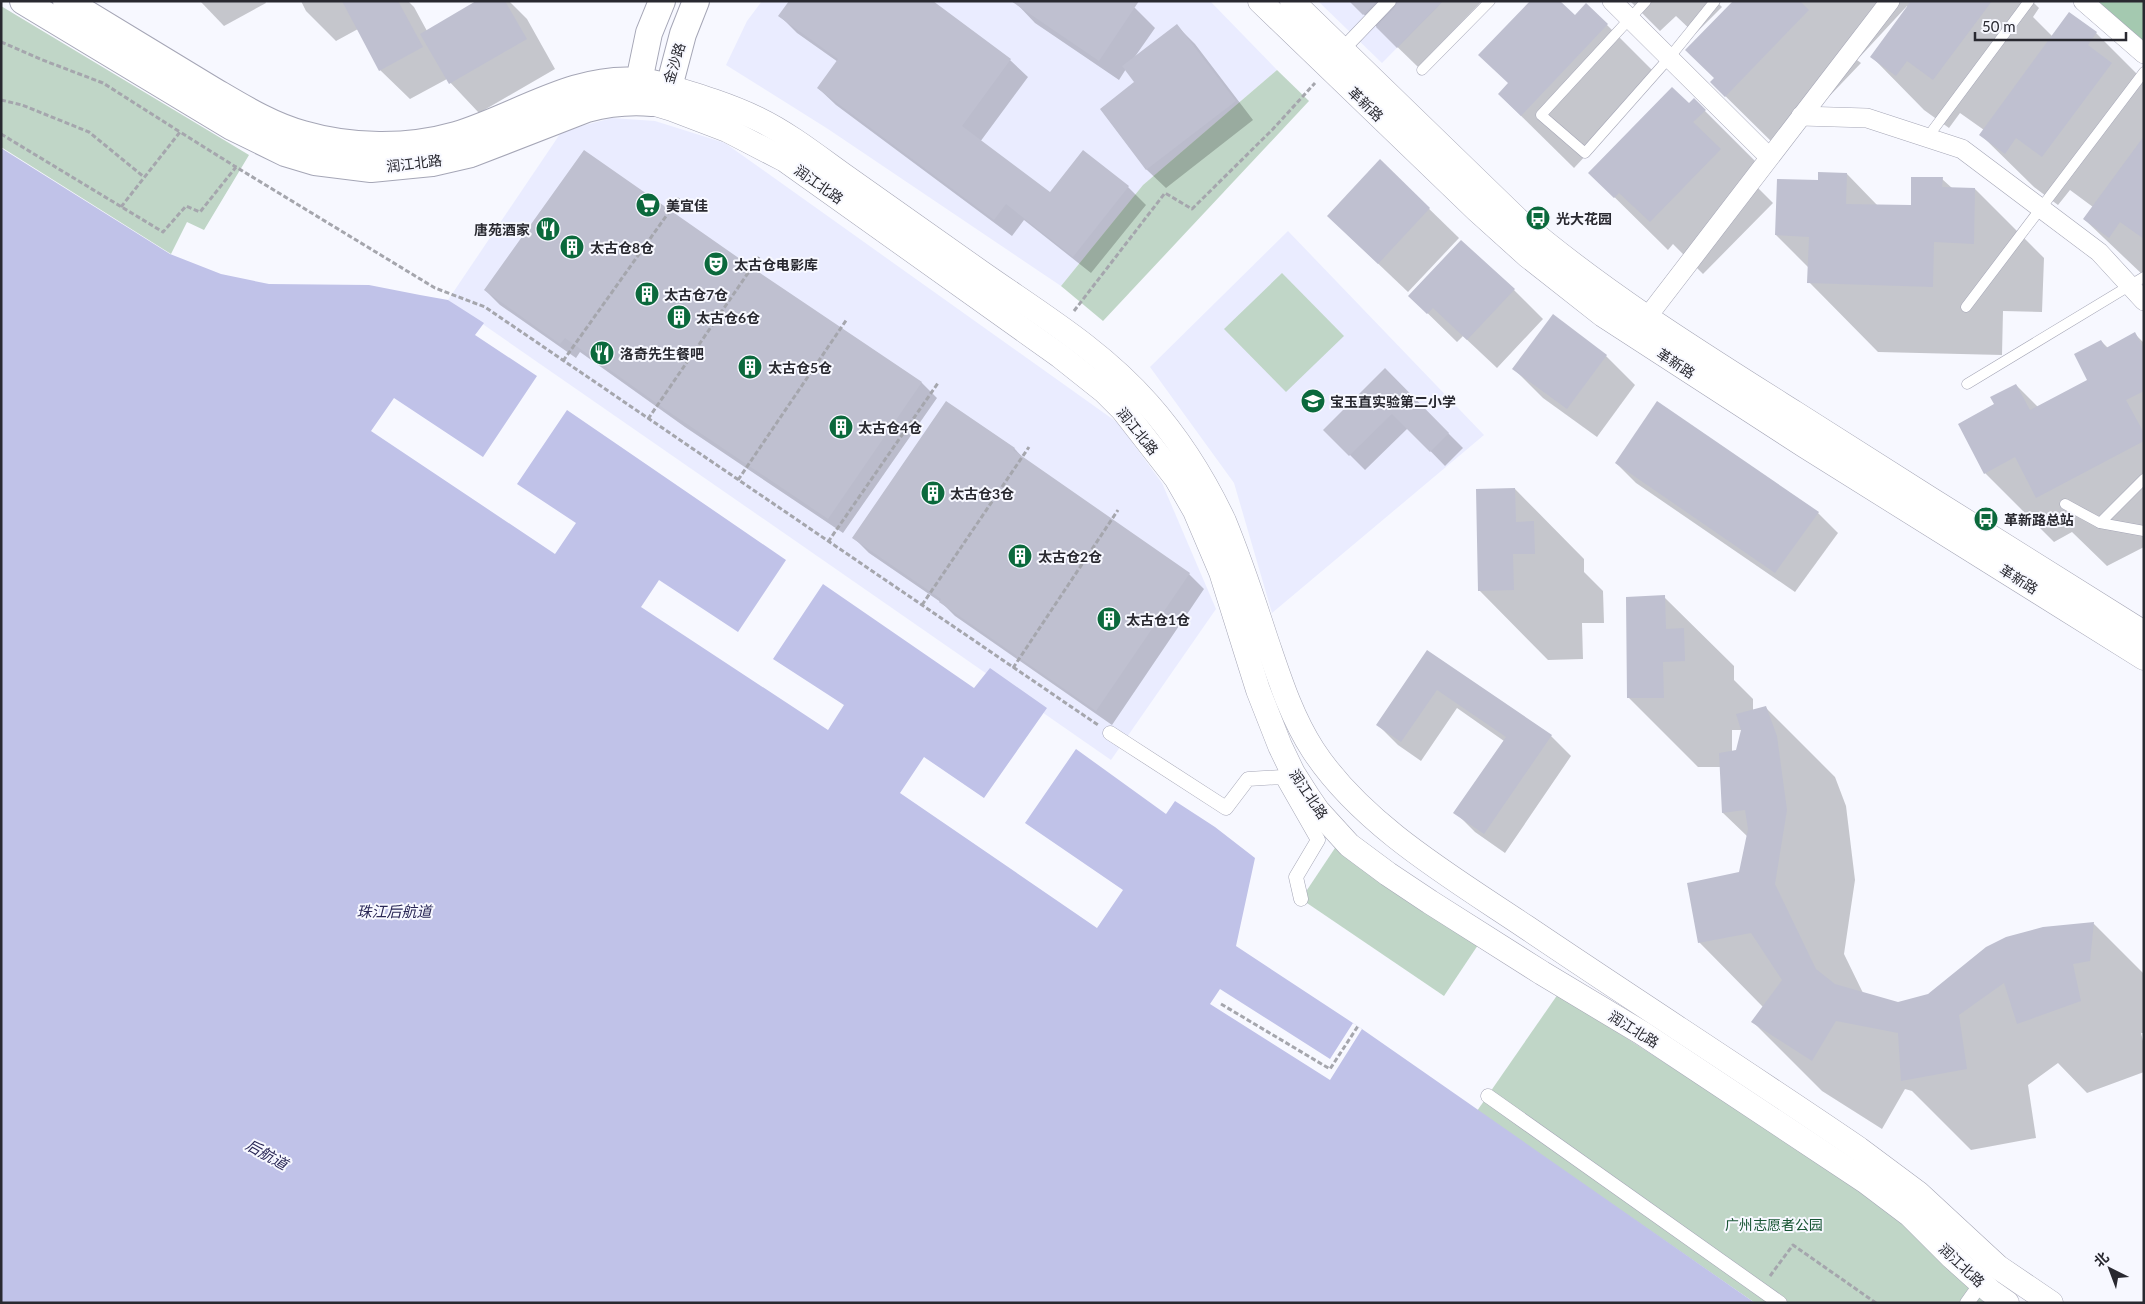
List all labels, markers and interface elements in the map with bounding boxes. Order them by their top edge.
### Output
scale bar [1975,10,2126,42]
text: 50 m [1982,17,2016,35]
street label: 金沙路 [660,40,688,86]
street label: 革新路 [1345,83,1387,125]
street label: 润江北路 [385,151,443,175]
street label: 润江北路 [791,161,847,207]
supermarket icon: 美宜佳 [635,192,661,218]
place label: 美宜佳 [666,197,708,214]
bus stop icon: 光大花园 [1525,205,1551,231]
place label: 光大花园 [1556,210,1612,227]
restaurant icon: 唐苑酒家 [535,216,561,242]
place label: 唐苑酒家 [474,221,530,238]
building icon: 太古仓8仓 [559,234,585,260]
place label: 太古仓8仓 [590,239,654,256]
theatre icon: 太古仓电影库 [703,251,729,277]
place label: 太古仓电影库 [734,256,818,273]
building icon: 太古仓7仓 [634,281,660,307]
place label: 太古仓7仓 [664,286,728,303]
building icon: 太古仓6仓 [666,304,692,330]
place label: 太古仓6仓 [696,309,760,326]
restaurant icon: 洛奇先生餐吧 [589,340,615,366]
street label: 革新路 [1654,344,1698,382]
place label: 洛奇先生餐吧 [620,345,704,362]
building icon: 太古仓5仓 [737,354,763,380]
place label: 太古仓5仓 [768,359,832,376]
school or university icon: 宝玉直实验第二小学 [1300,388,1326,414]
place label: 宝玉直实验第二小学 [1330,393,1456,410]
street label: 润江北路 [1114,404,1162,458]
building icon: 太古仓4仓 [828,414,854,440]
place label: 太古仓4仓 [858,419,922,436]
building icon: 太古仓3仓 [920,480,946,506]
place label: 太古仓3仓 [950,485,1014,502]
bus stop icon: 革新路总站 [1973,506,1999,532]
place label: 革新路总站 [2004,511,2074,528]
building icon: 太古仓2仓 [1007,543,1033,569]
place label: 太古仓2仓 [1038,548,1102,565]
street label: 革新路 [1997,561,2041,597]
building icon: 太古仓1仓 [1096,606,1122,632]
place label: 太古仓1仓 [1126,611,1190,628]
street label: 润江北路 [1286,766,1332,822]
water label: 珠江后航道 [356,902,433,920]
street label: 润江北路 [1606,1007,1662,1051]
water label: 后航道 [243,1135,293,1174]
park label: 广州志愿者公园 [1725,1216,1823,1233]
street label: 润江北路 [1936,1240,1988,1290]
north arrow [2085,1244,2135,1294]
text: 北 [2090,1248,2112,1270]

